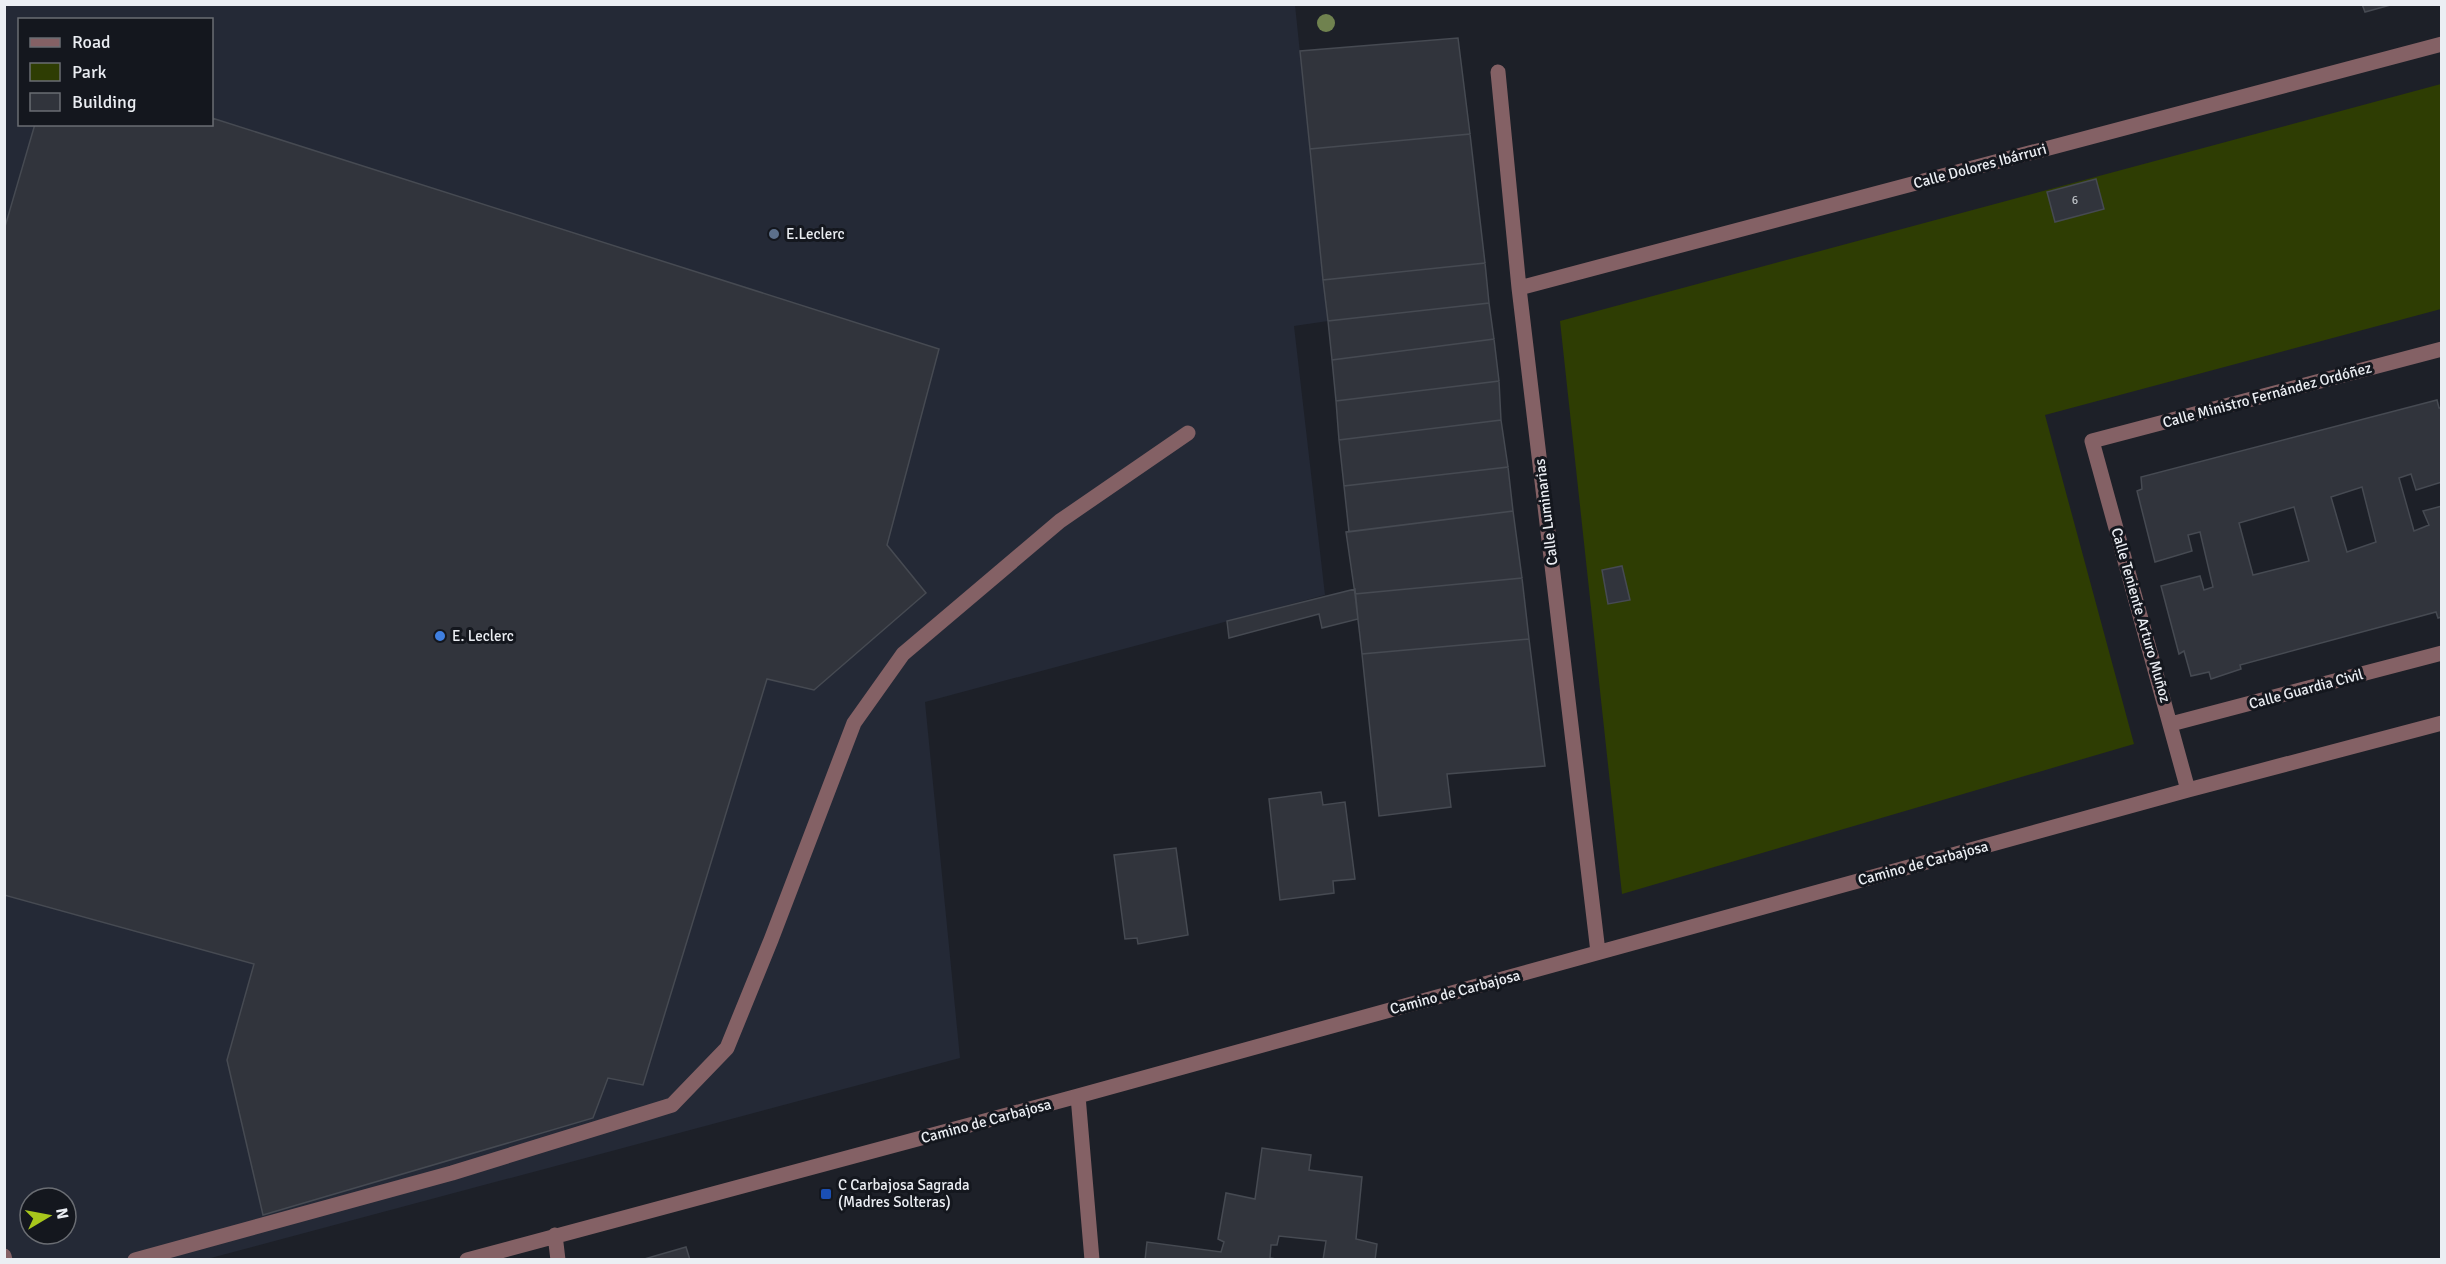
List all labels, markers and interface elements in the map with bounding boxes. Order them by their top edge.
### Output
legend [18,18,213,126]
text: Road [72,31,111,53]
text: Park [72,61,107,83]
text: Building [72,91,136,113]
street label: Calle Dolores Ibárruri [1911,140,2049,192]
house number: 6 [2072,193,2078,208]
place label: E.Leclerc [786,225,845,243]
marker: E.Leclerc [767,227,781,241]
street label: Calle Ministro Fernández Ordóñez [2161,358,2374,432]
street label: Calle Luminarias [1530,457,1561,566]
street label: Calle Teniente Arturo Muñoz [2107,526,2175,705]
place label: E. Leclerc [452,627,514,645]
marker: E. Leclerc [433,629,447,643]
street label: Calle Guardia Civil [2247,665,2365,713]
street label: Camino de Carbajosa [1856,837,1990,889]
street label: Camino de Carbajosa [1388,966,1522,1018]
street label: Camino de Carbajosa [919,1095,1053,1147]
place label: C Carbajosa Sagrada (Madres Solteras) [838,1176,970,1211]
north arrow [18,1186,78,1246]
marker: C Carbajosa Sagrada (Madres Solteras) [819,1187,833,1201]
text: N [51,1206,73,1221]

